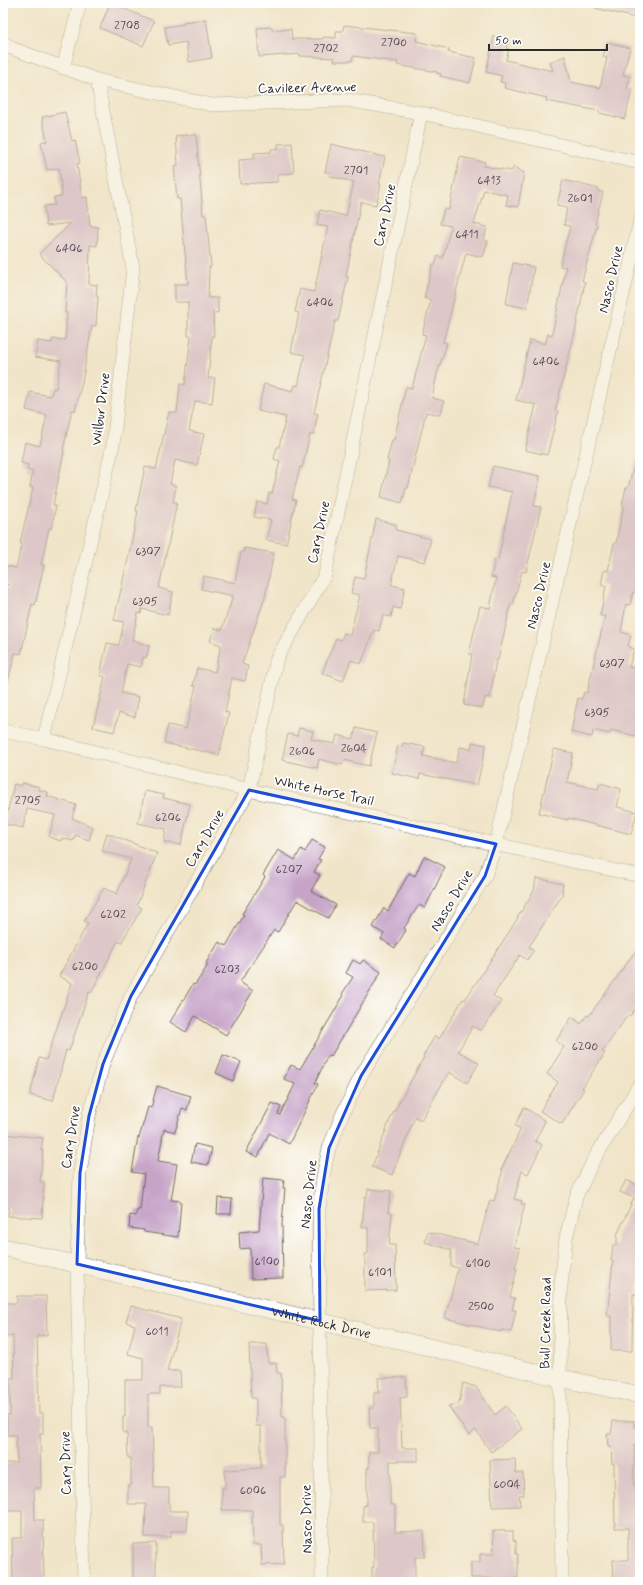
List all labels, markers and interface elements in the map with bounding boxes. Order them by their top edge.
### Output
house number: 2708 [114,18,140,34]
scale bar [489,26,607,52]
text: 50 m [495,33,522,49]
house number: 2700 [381,35,407,51]
house number: 2702 [313,41,339,57]
street label: Cavileer Avenue [257,78,357,98]
house number: 2701 [344,163,368,179]
house number: 6413 [477,173,501,189]
street label: Cary Drive [370,182,400,248]
house number: 2601 [567,191,593,207]
house number: 6411 [455,227,479,243]
house number: 6406 [56,241,82,257]
street label: Nasco Drive [594,243,628,315]
house number: 6406 [307,295,333,311]
house number: 6406 [533,354,559,370]
street label: Wilbur Drive [88,372,114,447]
street label: Cary Drive [304,499,334,565]
house number: 6307 [135,544,161,560]
street label: Nasco Drive [522,559,556,631]
house number: 6305 [132,594,158,610]
house number: 6307 [599,656,625,672]
house number: 6305 [584,705,610,721]
house number: 2604 [341,741,367,757]
house number: 2606 [289,744,315,760]
street label: White Horse Trail [272,772,375,810]
house number: 2705 [15,793,41,809]
street label: Cary Drive [181,806,229,871]
house number: 6206 [155,810,181,826]
house number: 6207 [276,862,302,878]
street label: Nasco Drive [426,866,477,935]
house number: 6202 [100,907,126,923]
house number: 6200 [72,959,98,975]
house number: 6203 [214,962,240,978]
house number: 6200 [572,1039,598,1055]
street label: Cary Drive [57,1104,85,1170]
street label: Nasco Drive [296,1159,322,1229]
house number: 6100 [254,1254,280,1270]
house number: 6100 [465,1256,491,1272]
house number: 6101 [368,1265,392,1281]
street label: Bull Creek Road [536,1277,556,1369]
house number: 2500 [468,1299,494,1315]
street label: White Rock Drive [269,1302,373,1343]
house number: 6011 [145,1324,169,1340]
street label: Cary Drive [56,1431,76,1495]
house number: 6004 [493,1477,521,1493]
house number: 6006 [240,1483,266,1499]
street label: Nasco Drive [297,1484,317,1554]

